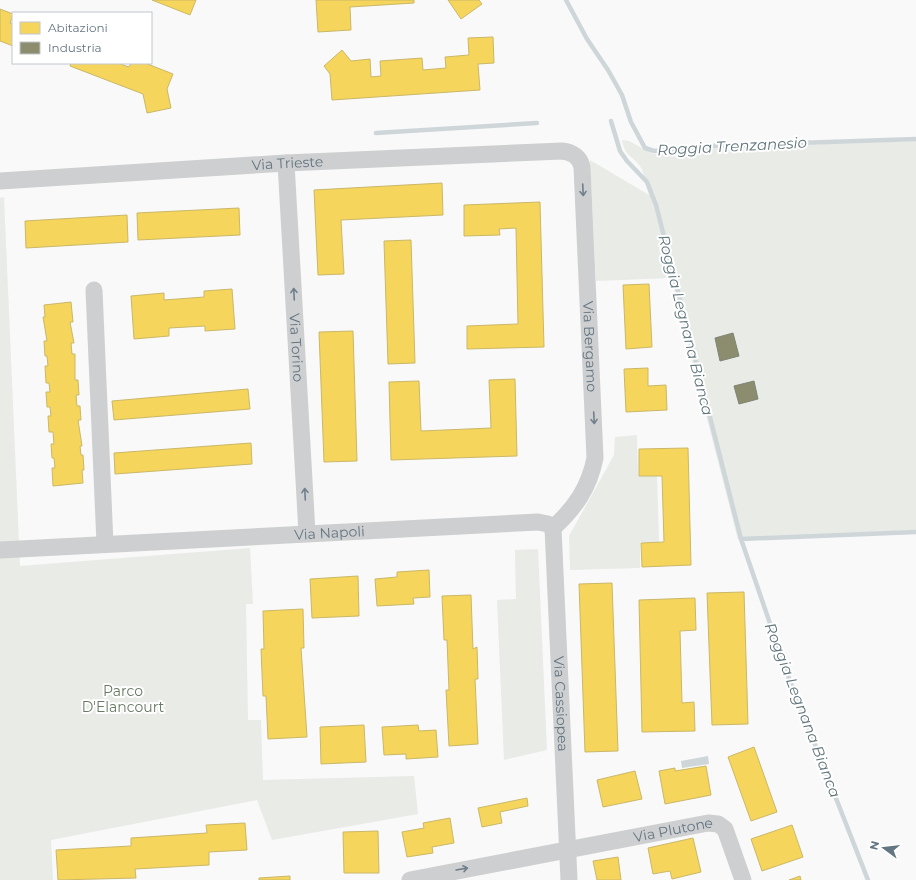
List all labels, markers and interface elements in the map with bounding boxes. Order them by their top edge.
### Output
legend [12,12,152,64]
text: Abitazioni [48,20,108,35]
text: Industria [48,40,102,55]
water label: Roggia Trenzanesio [657,133,807,159]
street label: Via Trieste [251,152,324,174]
one-way arrow [580,183,587,196]
water label: Roggia Legnana Bianca [654,233,718,417]
one-way arrow [290,288,297,301]
street label: Via Bergamo [579,301,601,393]
street label: Via Torino [286,313,307,383]
one-way arrow [590,411,597,424]
one-way arrow [302,488,309,501]
street label: Via Napoli [294,522,365,544]
water label: Roggia Legnana Bianca [761,620,845,800]
street label: Via Cassiopea [550,656,572,752]
park label: Parco D'Elancourt [82,682,165,716]
street label: Via Plutone [632,814,714,846]
north arrow [864,828,904,868]
text: N [866,839,882,852]
one-way arrow [455,865,468,873]

